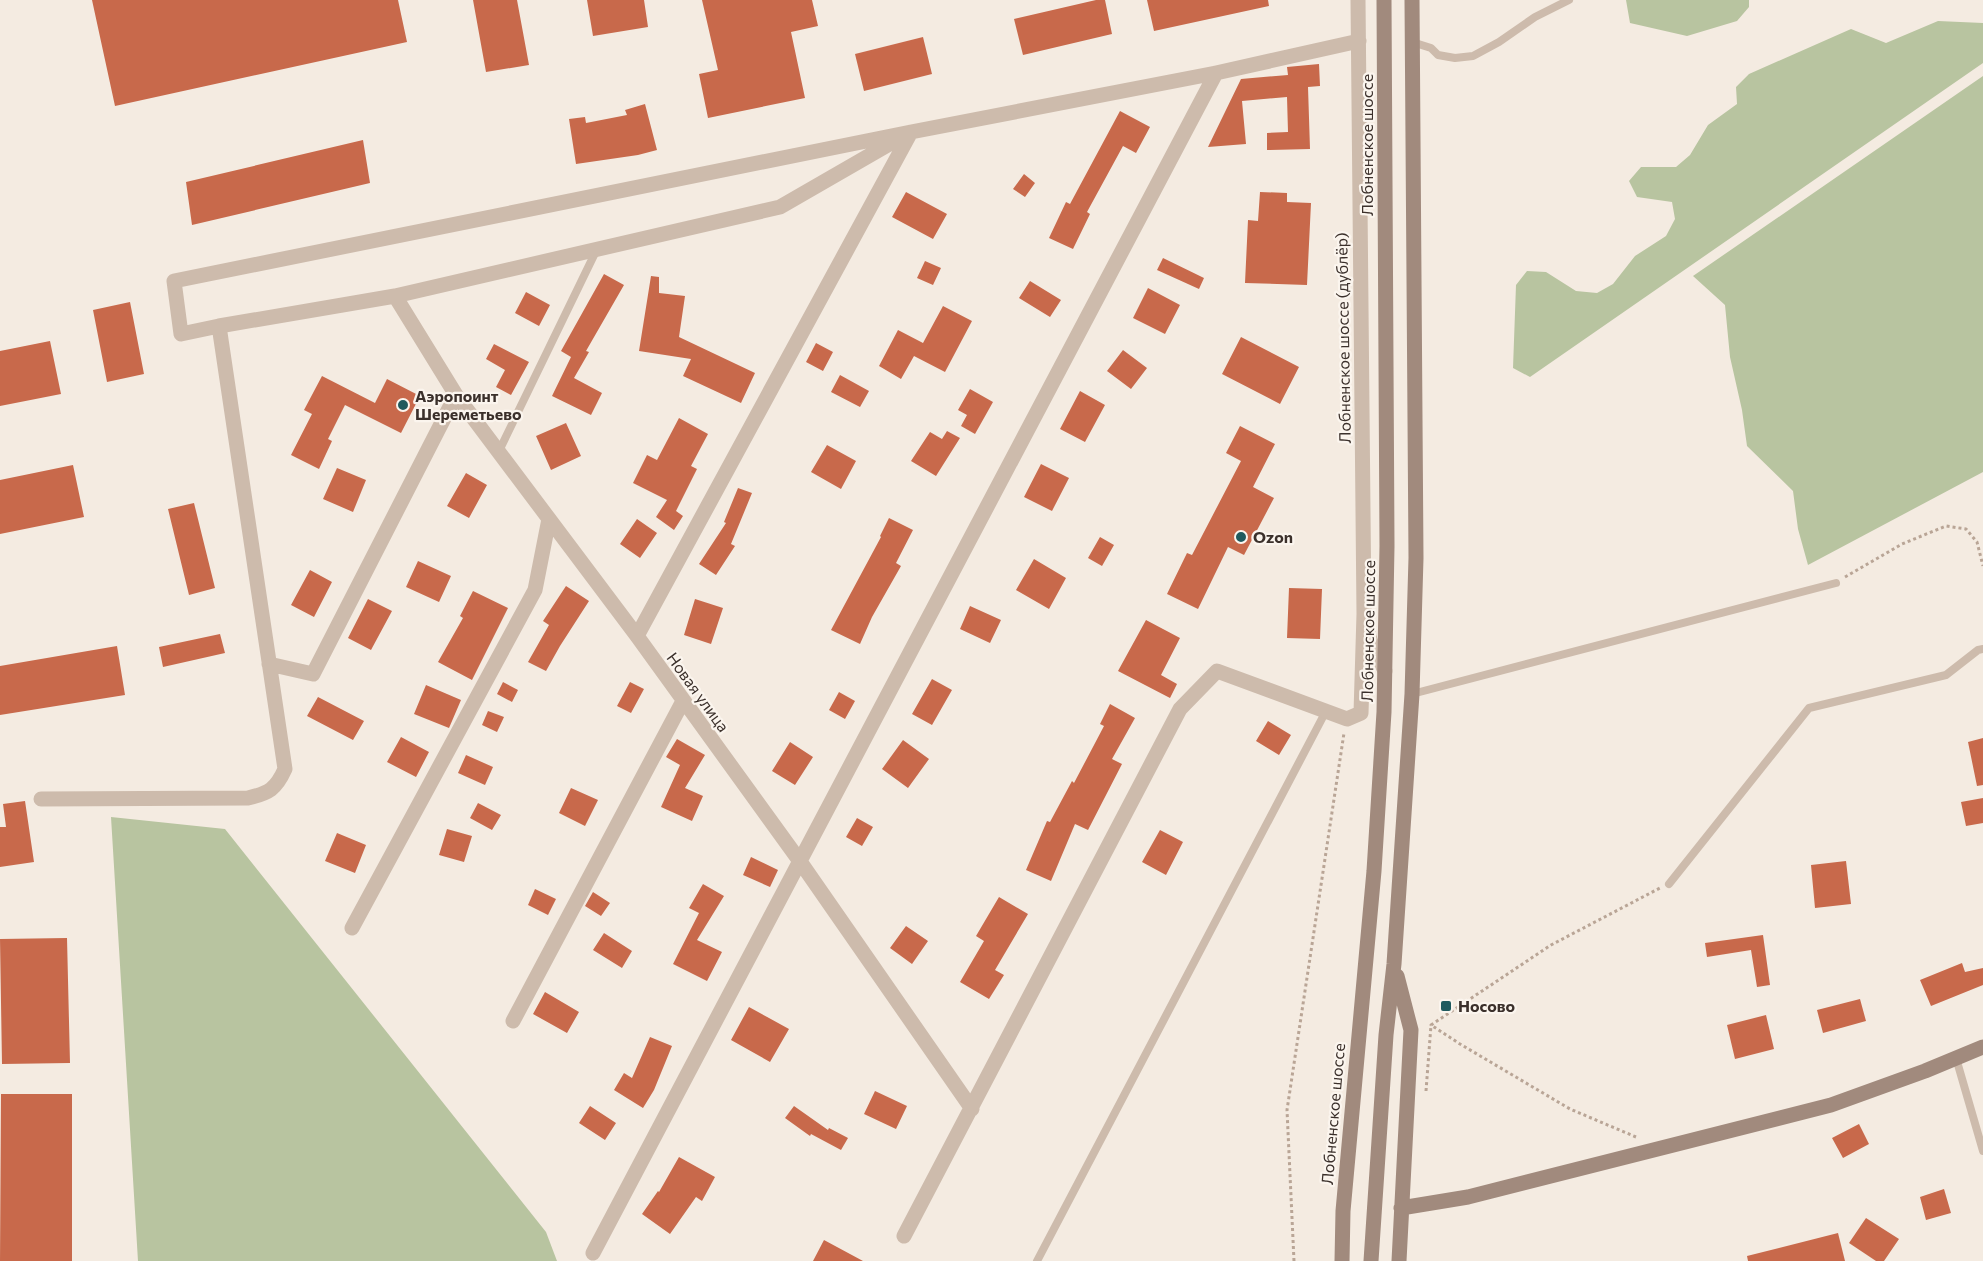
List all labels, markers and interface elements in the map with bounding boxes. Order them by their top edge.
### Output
street label: Лобненское шоссе [1357,74,1376,216]
street label: Лобненское шоссе (дублёр) [1331,232,1354,444]
place label: Аэропоинт Шереметьево [415,386,522,423]
marker: Аэропоинт Шереметьево [396,398,410,412]
place label: Ozon [1253,527,1293,546]
marker: Ozon [1234,530,1248,544]
street label: Лобненское шоссе [1357,560,1378,702]
street label: Новая улица [663,648,734,735]
place label: Носово [1458,996,1516,1015]
marker: Носово [1439,999,1453,1013]
street label: Лобненское шоссе [1317,1042,1348,1186]

